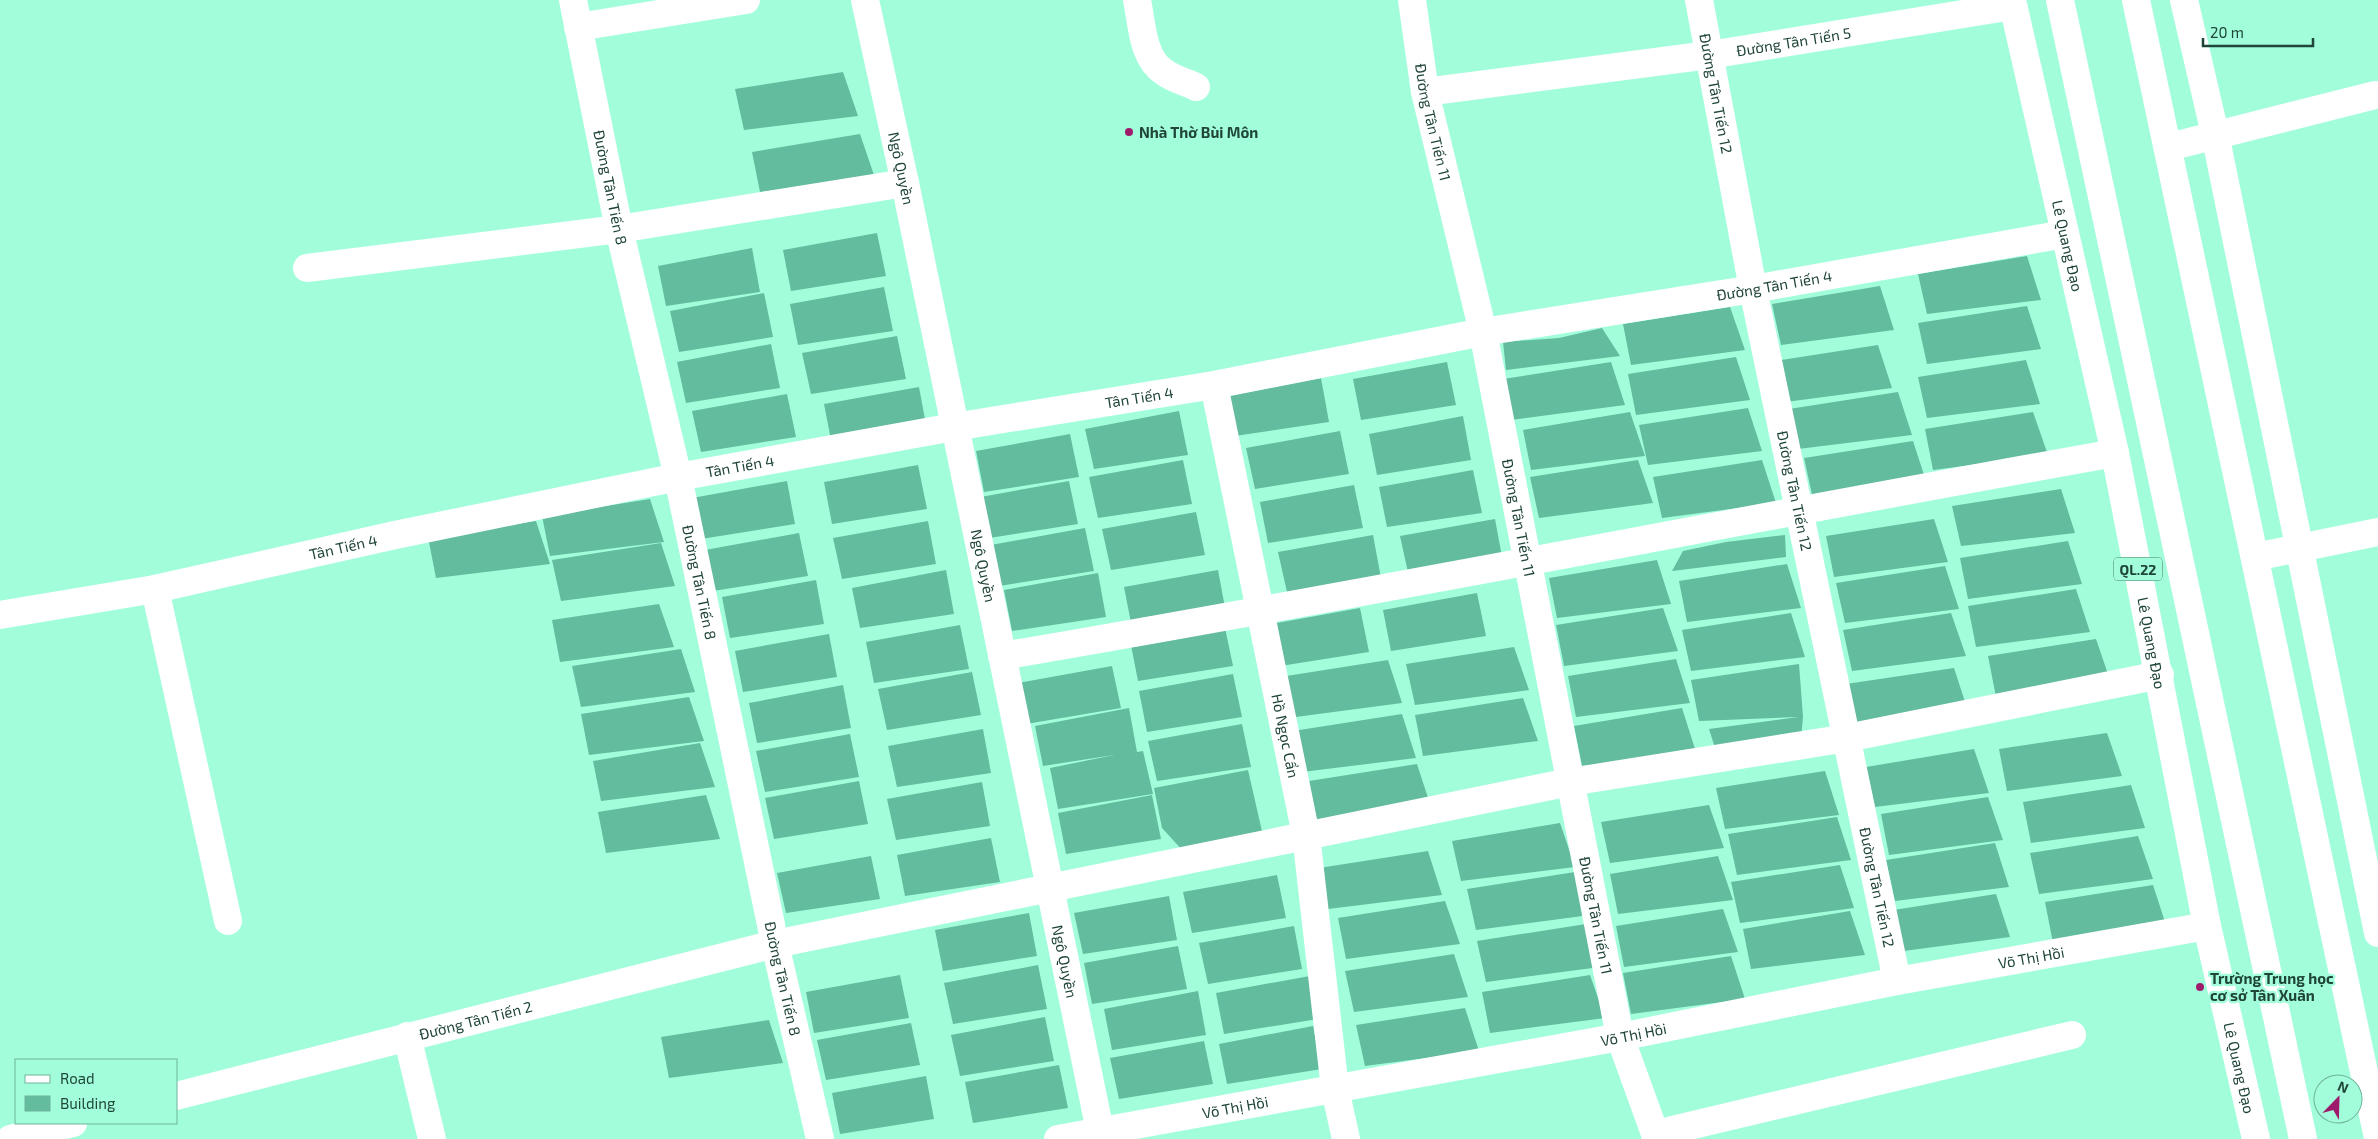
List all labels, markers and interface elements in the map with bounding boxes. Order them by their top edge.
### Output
scale bar [2203,15,2313,47]
street label: Đường Tân Tiến 5 [1735,23,1852,59]
text: 20 m [2210,23,2244,41]
street label: Đường Tân Tiến 12 [1696,32,1737,155]
street label: Đường Tân Tiến 11 [1412,62,1455,182]
place label: Nhà Thờ Bùi Môn [1139,123,1258,141]
marker: Nhà Thờ Bùi Môn [1123,126,1135,138]
street label: Đường Tân Tiến 8 [590,128,631,246]
street label: Ngô Quyền [885,130,918,206]
street label: Lê Quang Đạo [2049,198,2087,293]
street label: Đường Tân Tiến 4 [1715,266,1833,304]
street label: Tân Tiến 4 [1104,383,1175,412]
street label: Đường Tân Tiến 12 [1774,429,1816,552]
street label: Tân Tiến 4 [704,451,776,481]
street label: Đường Tân Tiến 11 [1499,457,1539,578]
street label: Đường Tân Tiến 8 [679,523,721,641]
street label: Ngô Quyền [967,528,1000,604]
street label: Tân Tiến 4 [307,530,379,563]
road number: QL.22 [2114,558,2162,580]
street label: Lê Quang Đạo [2134,595,2170,690]
street label: Hồ Ngọc Cẩn [1268,692,1303,779]
street label: Đường Tân Tiến 12 [1856,826,1899,949]
street label: Đường Tân Tiến 11 [1576,855,1617,976]
street label: Đường Tân Tiến 8 [762,920,805,1038]
street label: Ngô Quyền [1049,923,1081,999]
street label: Võ Thị Hồi [1997,942,2066,972]
place label: Trường Trung học cơ sở Tân Xuân [2210,969,2334,1004]
marker: Trường Trung học cơ sở Tân Xuân [2194,981,2206,993]
street label: Đường Tân Tiến 2 [417,997,534,1043]
street label: Võ Thị Hồi [1599,1019,1668,1049]
street label: Lê Quang Đạo [2220,1020,2259,1115]
legend [15,1059,178,1124]
text: Road [60,1069,95,1087]
north arrow [2313,1074,2363,1124]
text: N [2335,1077,2351,1096]
street label: Võ Thị Hồi [1201,1092,1270,1122]
text: Building [60,1094,116,1112]

